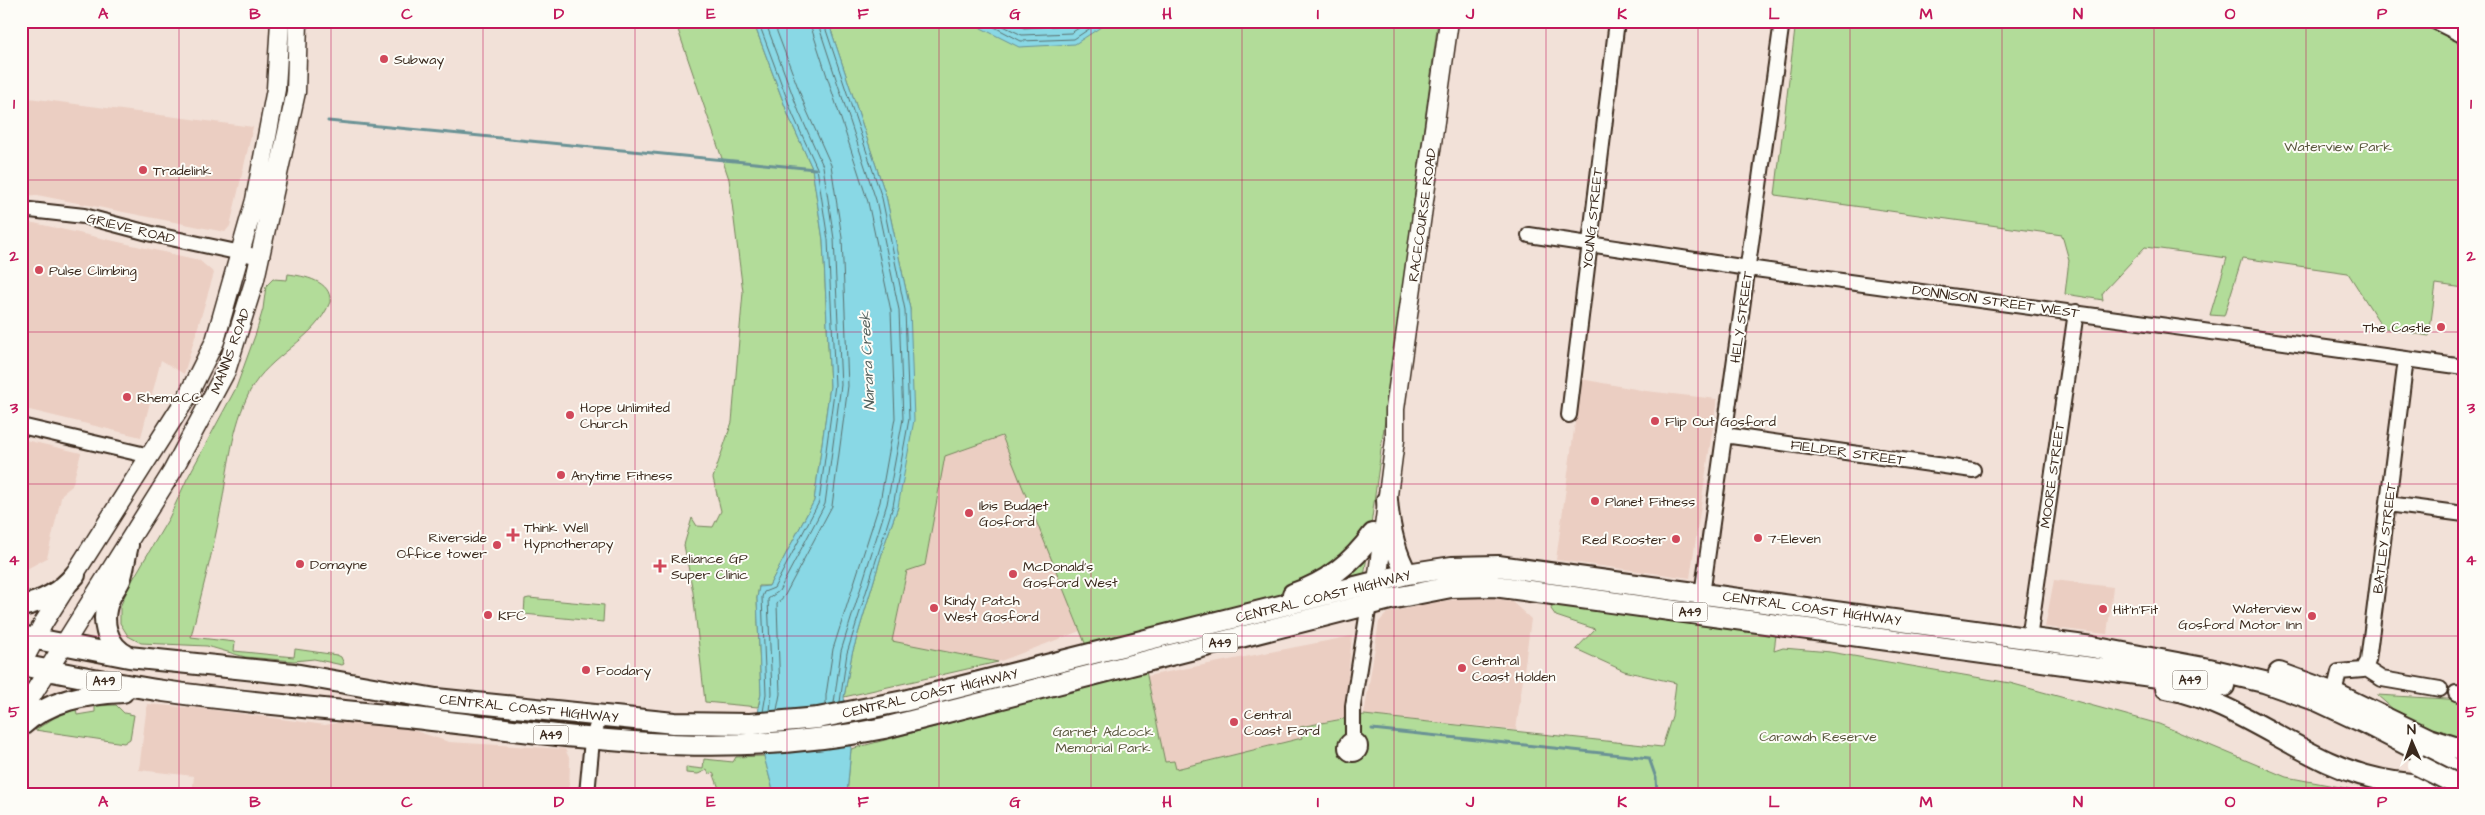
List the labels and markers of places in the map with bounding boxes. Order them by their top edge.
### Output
place label: Subway [394,50,444,70]
marker: Subway [378,53,390,65]
place label: Tradelink [153,161,212,181]
marker: Tradelink [137,164,149,176]
place label: Pulse Climbing [49,261,137,281]
marker: Pulse Climbing [33,264,45,276]
place label: The Castle [2363,318,2431,338]
marker: The Castle [2435,321,2447,333]
place label: Rhema.CC [137,388,201,408]
marker: Rhema.CC [121,391,133,403]
place label: Hope Unlimited Church [580,398,670,434]
marker: Hope Unlimited Church [564,409,576,421]
place label: Flip Out Gosford [1665,412,1776,432]
marker: Flip Out Gosford [1649,415,1661,427]
place label: Anytime Fitness [571,466,673,486]
marker: Anytime Fitness [555,469,567,481]
place label: Planet Fitness [1605,492,1695,512]
marker: Planet Fitness [1589,495,1601,507]
place label: Ibis Budget Gosford [979,496,1049,532]
marker: Ibis Budget Gosford [963,507,975,519]
place label: Think Well Hypnotherapy [524,518,614,554]
place label: Riverside Office tower [397,528,487,564]
marker: Think Well Hypnotherapy [506,528,520,542]
place label: 7-Eleven [1768,529,1821,549]
place label: Red Rooster [1582,530,1666,550]
marker: 7-Eleven [1752,532,1764,544]
marker: Red Rooster [1670,533,1682,545]
marker: Riverside Office tower [491,539,503,551]
place label: Reliance GP Super Clinic [671,549,748,585]
place label: Domayne [310,555,368,575]
place label: McDonald's Gosford West [1023,557,1118,593]
marker: Domayne [294,558,306,570]
marker: Reliance GP Super Clinic [653,559,667,573]
marker: McDonald's Gosford West [1007,568,1019,580]
place label: Kindy Patch West Gosford [944,591,1039,627]
place label: Waterview Gosford Motor Inn [2178,599,2302,635]
place label: Hit'n'Fit [2113,600,2159,620]
marker: Kindy Patch West Gosford [928,602,940,614]
marker: Hit'n'Fit [2097,603,2109,615]
place label: KFC [498,606,526,626]
marker: KFC [482,609,494,621]
marker: Waterview Gosford Motor Inn [2306,610,2318,622]
place label: Central Coast Holden [1472,651,1556,687]
place label: Foodary [596,661,651,681]
marker: Central Coast Holden [1456,662,1468,674]
marker: Foodary [580,664,592,676]
place label: Central Coast Ford [1244,705,1320,741]
marker: Central Coast Ford [1228,716,1240,728]

